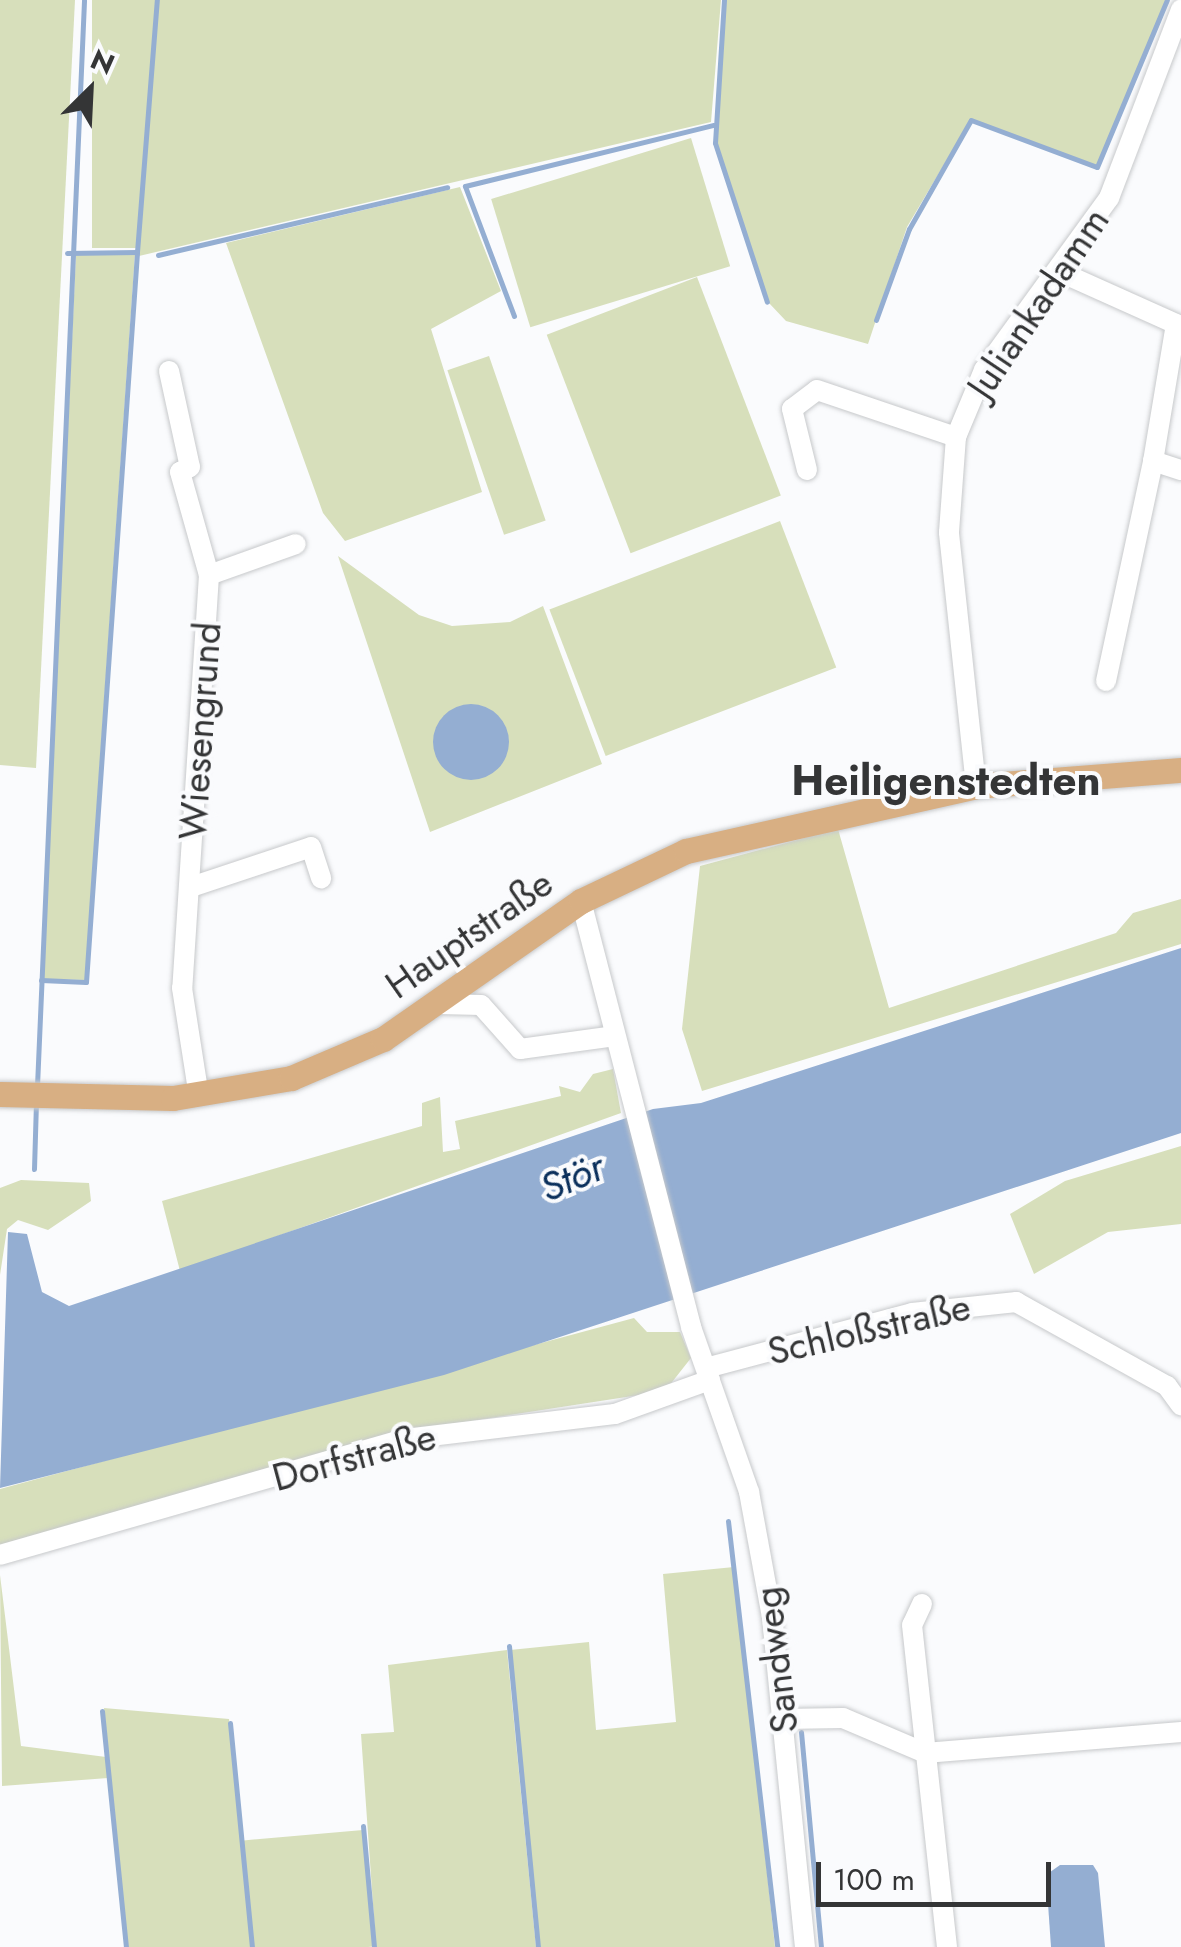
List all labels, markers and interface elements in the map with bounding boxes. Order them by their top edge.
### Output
text: N [84,39,121,85]
north arrow [40,40,140,140]
street label: Juliankadamm [958,199,1118,407]
street label: Wiesengrund [170,621,230,841]
district label: Heiligenstedten [791,756,1101,806]
street label: Hauptstraße [377,860,561,1008]
water label: Stör [533,1142,611,1212]
street label: Schloßstraße [763,1284,975,1374]
street label: Dorfstraße [267,1413,441,1501]
street label: Sandweg [744,1584,808,1736]
scale bar [821,1842,1056,1904]
text: 100 m [833,1858,915,1901]

